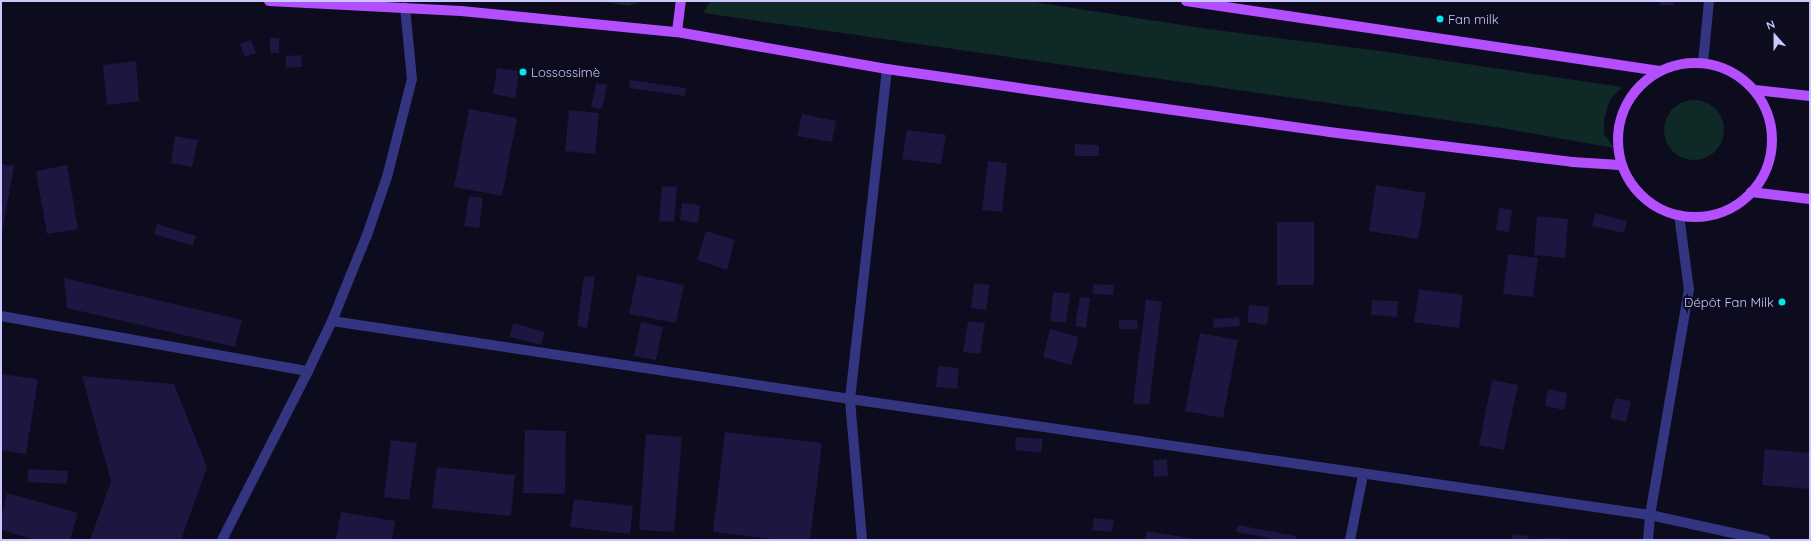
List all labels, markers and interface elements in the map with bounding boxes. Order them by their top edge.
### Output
place label: Fan milk [1448,11,1499,27]
marker: Fan milk [1435,14,1445,24]
north arrow [1755,16,1795,56]
text: N [1764,17,1777,33]
place label: Lossossimè [531,64,600,80]
marker: Lossossimè [518,67,528,77]
place label: Dépôt Fan Milk [1684,294,1774,310]
marker: Dépôt Fan Milk [1777,297,1787,307]

